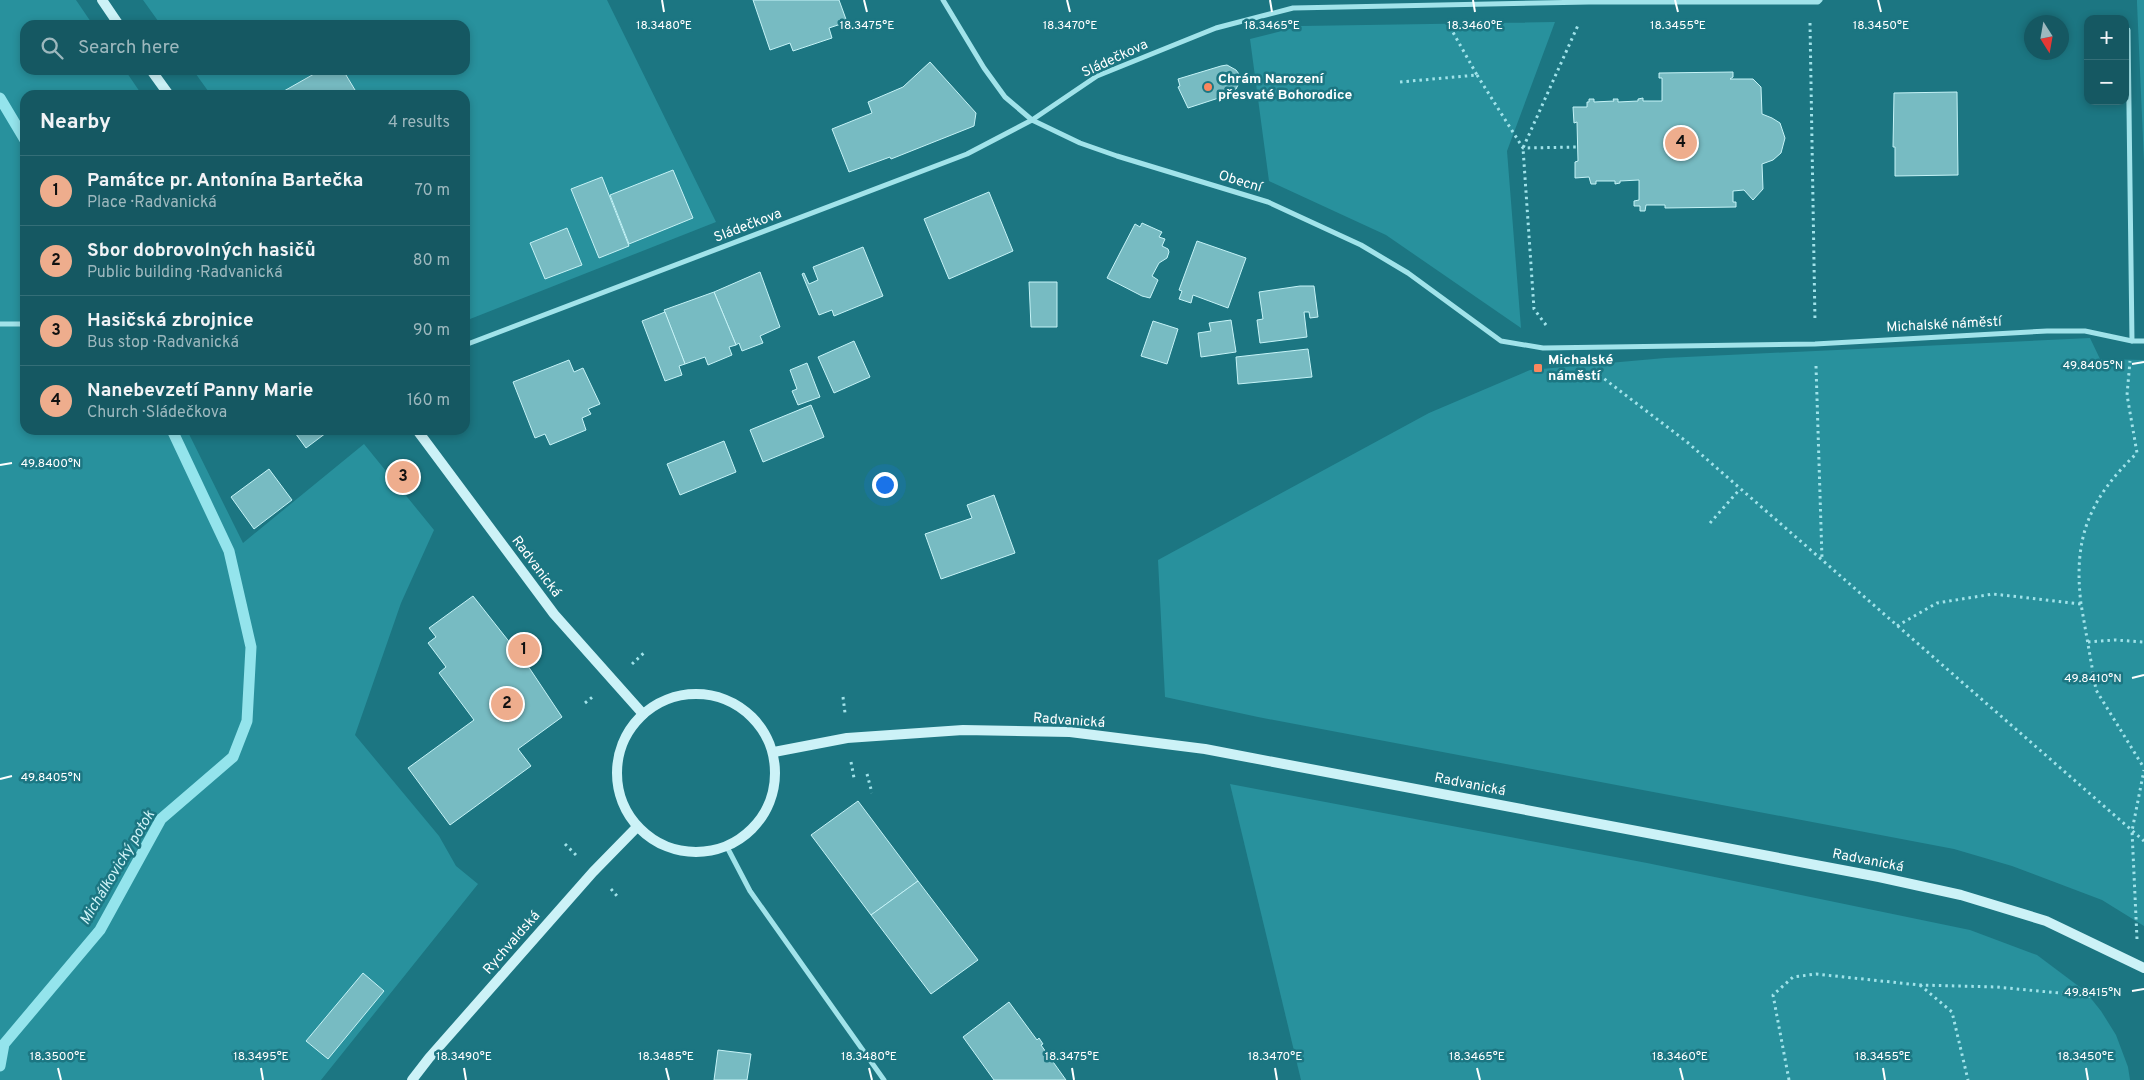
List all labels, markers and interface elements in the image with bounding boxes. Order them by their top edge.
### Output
north arrow [2024,15,2069,60]
map controls [2084,15,2129,105]
button: + [2084,15,2129,60]
text: 18.3480°E [636,18,692,34]
text: 18.3475°E [840,18,894,34]
text: 18.3470°E [1043,18,1097,34]
text: 18.3465°E [1244,18,1300,34]
text: 18.3460°E [1447,18,1503,34]
text: 18.3455°E [1650,18,1706,34]
text: 18.3450°E [1853,18,1909,34]
search box [20,20,470,75]
icon: search [38,34,66,62]
text: Search here [78,36,180,60]
street label: Sládečkova [1079,36,1151,82]
button: − [2084,60,2129,105]
place label: Chrám Narození přesvaté Bohorodice [1218,71,1353,104]
marker: Chrám Narození přesvaté Bohorodice [1202,81,1214,93]
text: Nearby [40,109,111,136]
text: 4 results [388,113,450,133]
pin: 4 [1665,124,1697,162]
street label: Obecní [1216,167,1265,197]
text: Památce pr. Antonína Bartečka [87,169,363,193]
text: 1 [53,181,59,201]
text: 70 m [415,181,450,201]
text: Place · Radvanická [87,193,217,213]
street label: Sládečkova [712,205,784,247]
text: Sbor dobrovolných hasičů [87,239,316,263]
text: 2 [51,251,61,271]
text: 80 m [413,251,450,271]
text: Public building · Radvanická [87,263,283,283]
text: Hasičská zbrojnice [87,309,254,333]
street label: Michalské náměstí [1886,313,2004,337]
text: 3 [51,321,61,341]
text: 90 m [413,321,450,341]
text: Bus stop · Radvanická [87,333,239,353]
place label: Michalské náměstí [1548,352,1613,385]
text: 49.8405°N [2063,358,2123,374]
marker: Michalské náměstí [1532,362,1544,374]
text: Nanebevzetí Panny Marie [87,379,313,403]
text: 4 [51,391,61,411]
text: 160 m [407,391,450,411]
text: Church · Sládečkova [87,403,227,423]
text: 49.8400°N [21,456,81,472]
pin: 3 [387,458,419,496]
your location [872,472,898,498]
street label: Radvanická [507,533,565,601]
pin: 1 [508,631,540,669]
text: 49.8410°N [2064,671,2122,687]
pin: 2 [491,685,523,723]
street label: Radvanická [1032,710,1106,732]
text: 49.8405°N [21,770,81,786]
street label: Radvanická [1433,770,1507,800]
water label: Michálkovický potok [76,807,160,929]
street label: Radvanická [1831,846,1905,876]
street label: Rychvaldská [480,908,544,978]
text: 49.8415°N [2064,985,2122,1001]
text: 18.3500°E [30,1049,86,1065]
text: 18.3495°E [233,1049,289,1065]
text: 18.3490°E [436,1049,492,1065]
text: 18.3485°E [638,1049,694,1065]
text: 18.3480°E [841,1049,897,1065]
text: 18.3475°E [1045,1049,1099,1065]
text: 18.3470°E [1248,1049,1302,1065]
text: 18.3465°E [1449,1049,1505,1065]
text: 18.3460°E [1652,1049,1708,1065]
text: 18.3455°E [1855,1049,1911,1065]
text: 18.3450°E [2058,1049,2114,1065]

